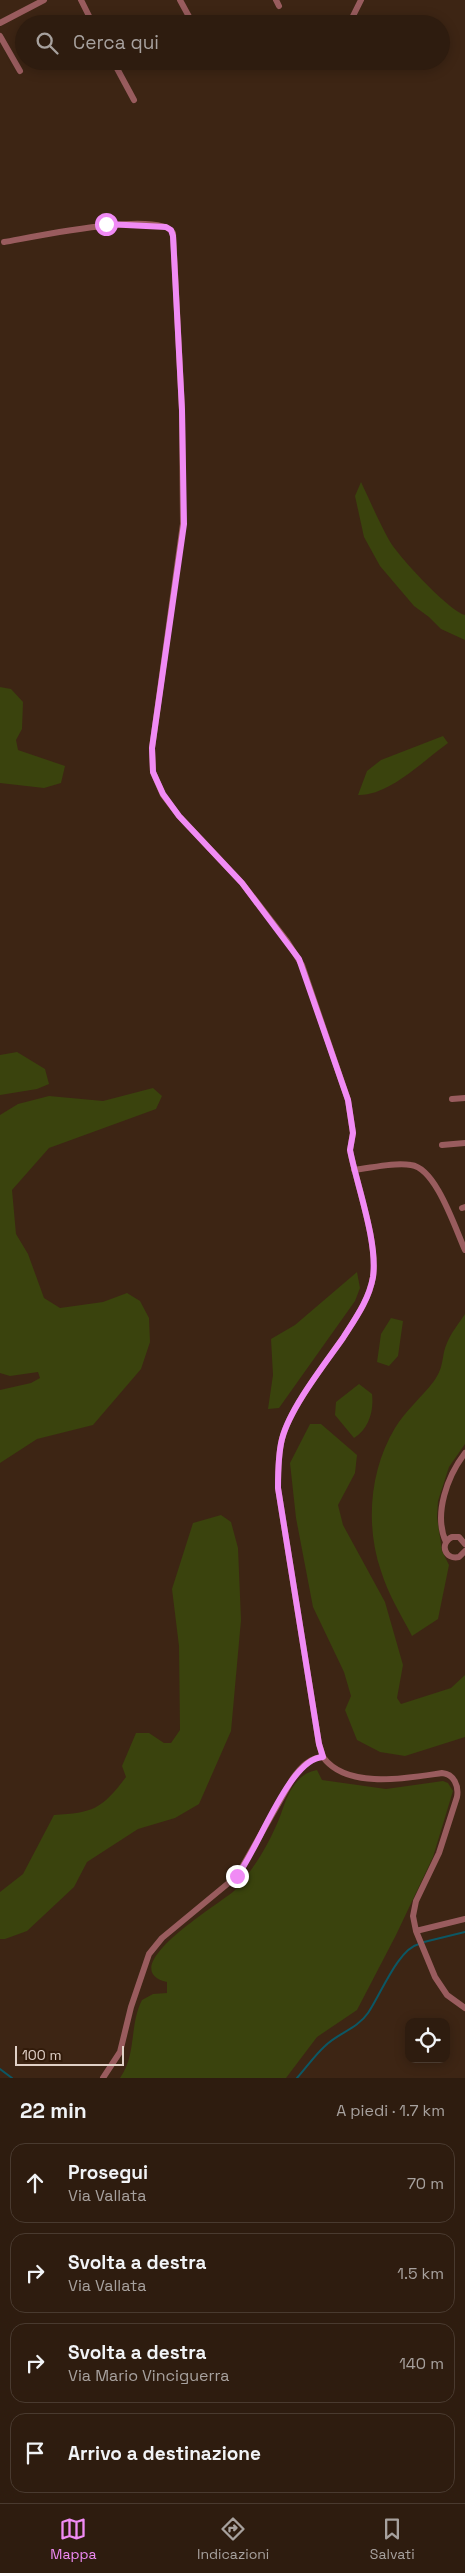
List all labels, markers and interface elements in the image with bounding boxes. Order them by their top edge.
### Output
search box [15,15,450,70]
icon: search [33,29,61,57]
text: Cerca qui [73,30,159,55]
route start [95,213,118,236]
route end [226,1865,249,1888]
map controls [405,2018,450,2063]
button: locate [405,2018,450,2063]
scale bar [15,2043,124,2066]
text: 100 m [22,2046,61,2064]
text: 22 min [20,2097,87,2124]
text: A piedi · 1.7 km [336,2100,445,2121]
text: Prosegui [68,2160,148,2185]
icon: ahead [21,2169,49,2197]
text: 70 m [407,2173,444,2194]
text: Via Vallata [68,2185,147,2206]
text: Svolta a destra [68,2250,206,2275]
icon: right [21,2259,49,2287]
text: 1.5 km [397,2263,444,2284]
text: Via Vallata [68,2275,147,2296]
text: Svolta a destra [68,2340,206,2365]
icon: right [21,2349,49,2377]
text: 140 m [399,2353,444,2374]
text: Via Mario Vinciguerra [68,2365,230,2386]
icon: arrive [21,2439,49,2467]
text: Arrivo a destinazione [68,2441,261,2466]
tab: Mappa [50,2515,97,2563]
tab: Indicazioni [197,2515,269,2563]
tab: Salvati [370,2515,415,2563]

